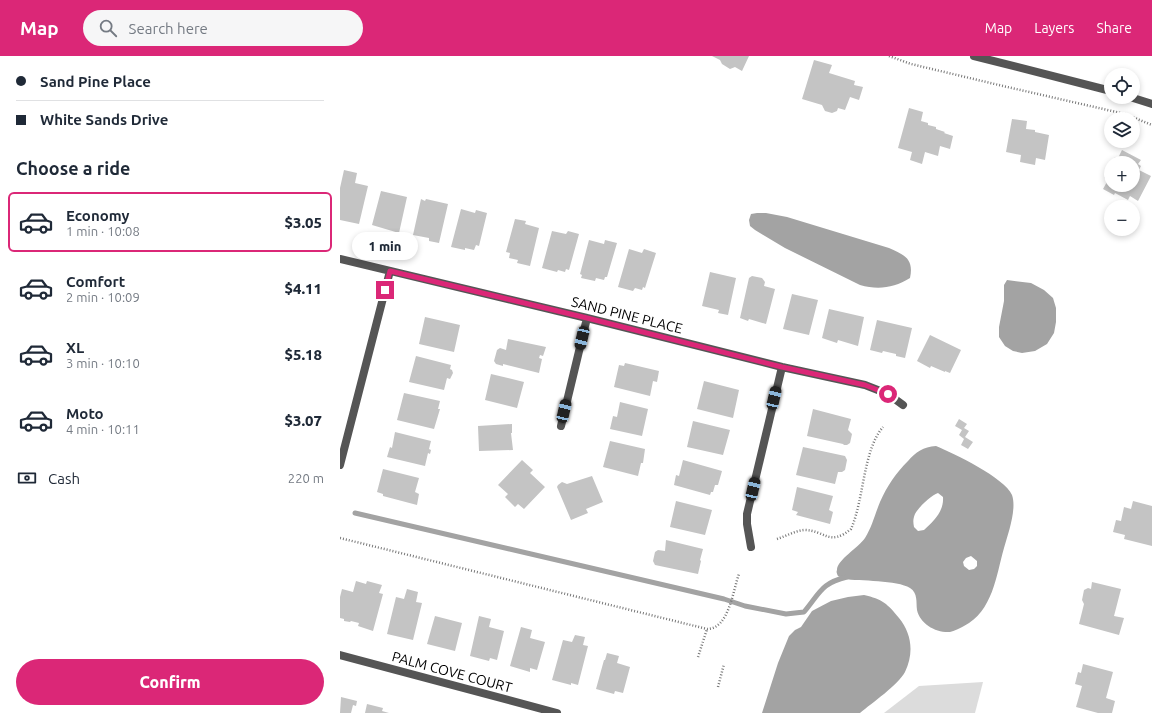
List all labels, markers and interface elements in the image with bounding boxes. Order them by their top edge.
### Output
search box [83,10,363,46]
text: Map [20,17,59,39]
icon: search [97,17,119,39]
text: Search here [129,20,208,37]
text: Map [985,20,1012,36]
text: Layers [1034,20,1074,36]
text: Share [1096,20,1132,36]
map controls [1104,68,1140,236]
button: locate [1104,68,1140,104]
text: Sand Pine Place [40,73,151,90]
text: White Sands Drive [40,111,168,128]
button: layers [1104,112,1140,148]
button: + [1104,156,1140,192]
text: Choose a ride [16,158,130,178]
button: − [1104,200,1140,236]
icon: car [18,204,54,240]
text: Economy [66,207,130,224]
text: $3.05 [284,214,322,231]
text: 1 min · 10:08 [66,224,140,238]
callout: 1 min [352,232,418,260]
text: 1 min [368,239,402,253]
icon: car [18,270,54,306]
text: Comfort [66,273,125,290]
text: $4.11 [284,280,322,297]
route end [376,281,394,299]
text: 2 min · 10:09 [66,290,140,304]
street label: SAND PINE PLACE [570,293,684,337]
car [573,325,591,351]
icon: car [18,336,54,372]
text: XL [66,339,84,356]
text: $5.18 [284,346,322,363]
text: 3 min · 10:10 [66,356,140,370]
car [765,385,783,411]
route start [879,385,897,403]
car [555,398,573,424]
icon: car [18,402,54,438]
text: Moto [66,405,104,422]
text: $3.07 [284,412,322,429]
text: 4 min · 10:11 [66,422,140,436]
icon: cash [16,467,38,489]
text: Cash [48,470,80,487]
text: 220 m [288,471,324,485]
car [744,476,762,502]
street label: PALM COVE COURT [390,648,514,696]
button: Confirm [16,659,324,705]

